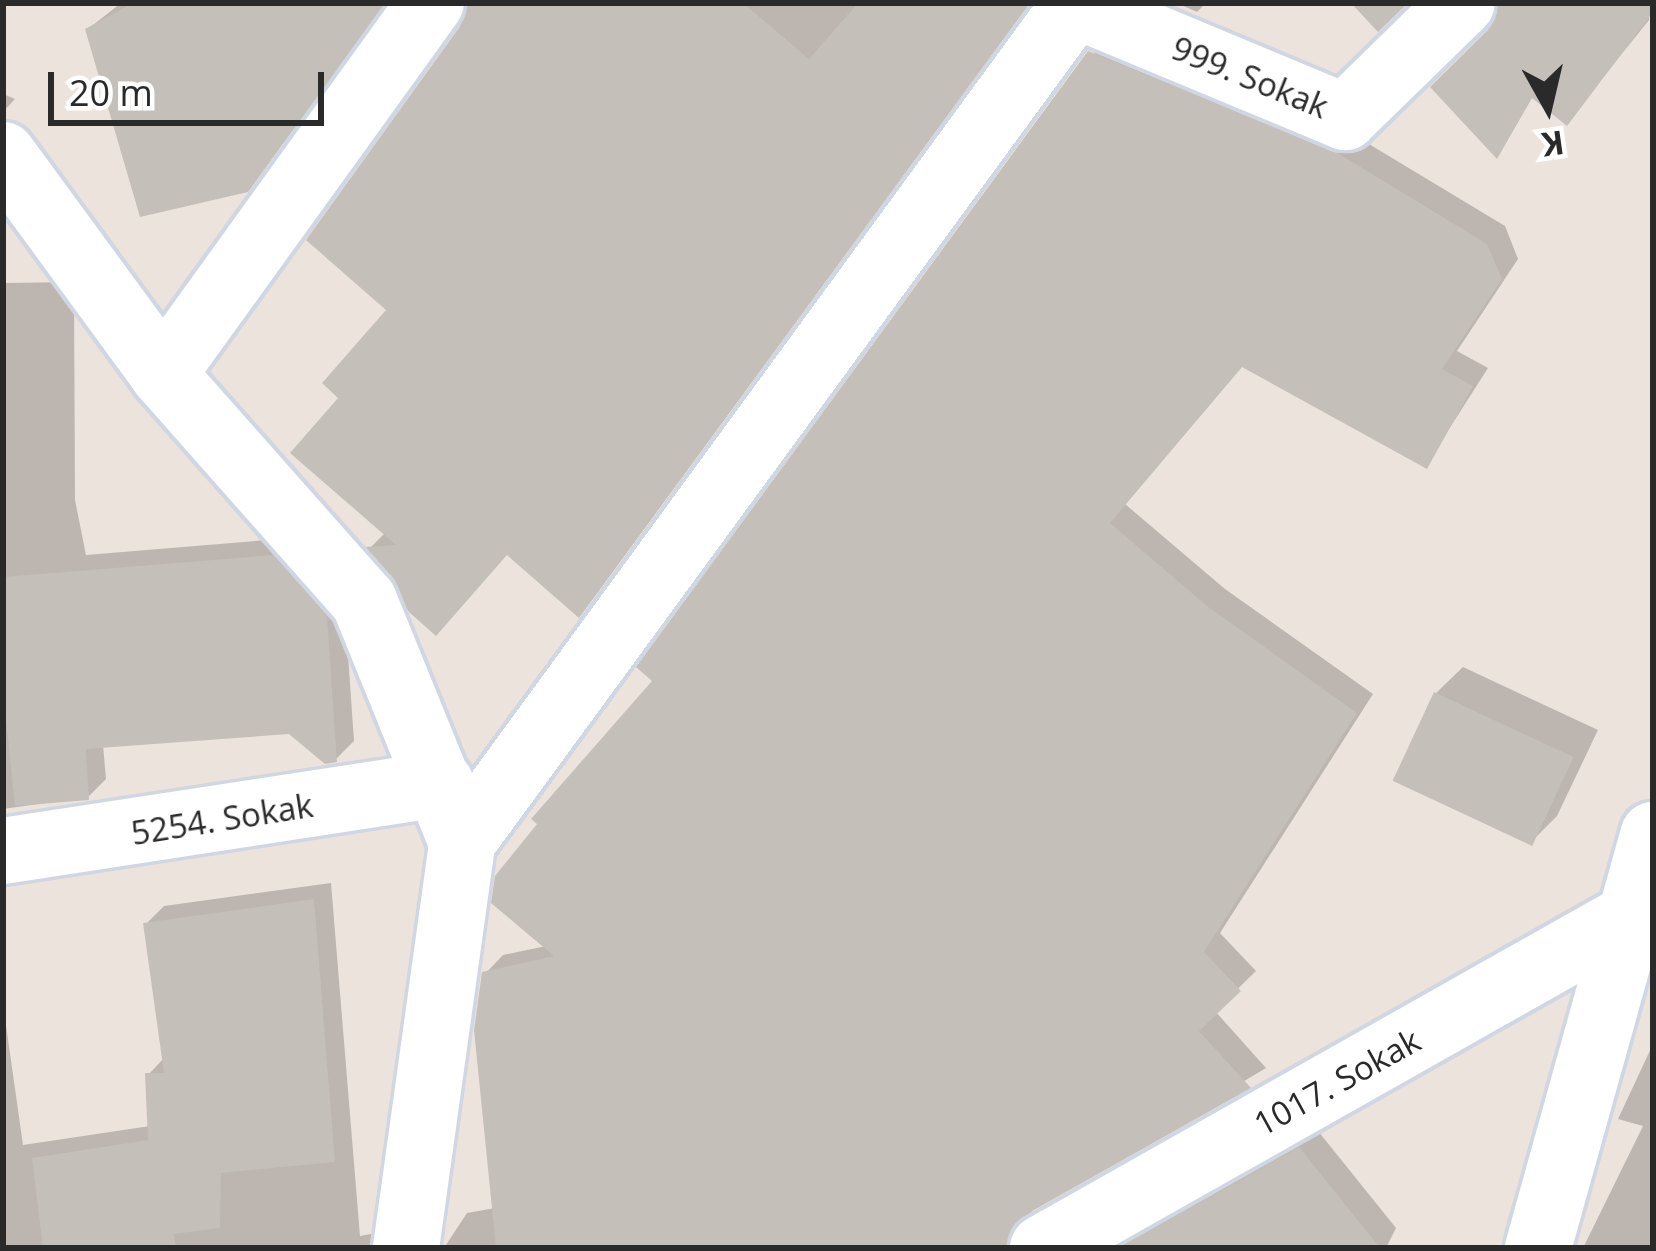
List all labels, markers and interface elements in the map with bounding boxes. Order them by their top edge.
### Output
street label: 999. Sokak [1166,28,1334,126]
scale bar [54,48,330,122]
north arrow [1488,48,1608,168]
text: 20 m [69,68,153,117]
text: K [1539,120,1567,168]
street label: 5254. Sokak [128,785,316,853]
street label: 1017. Sokak [1247,1020,1427,1144]

